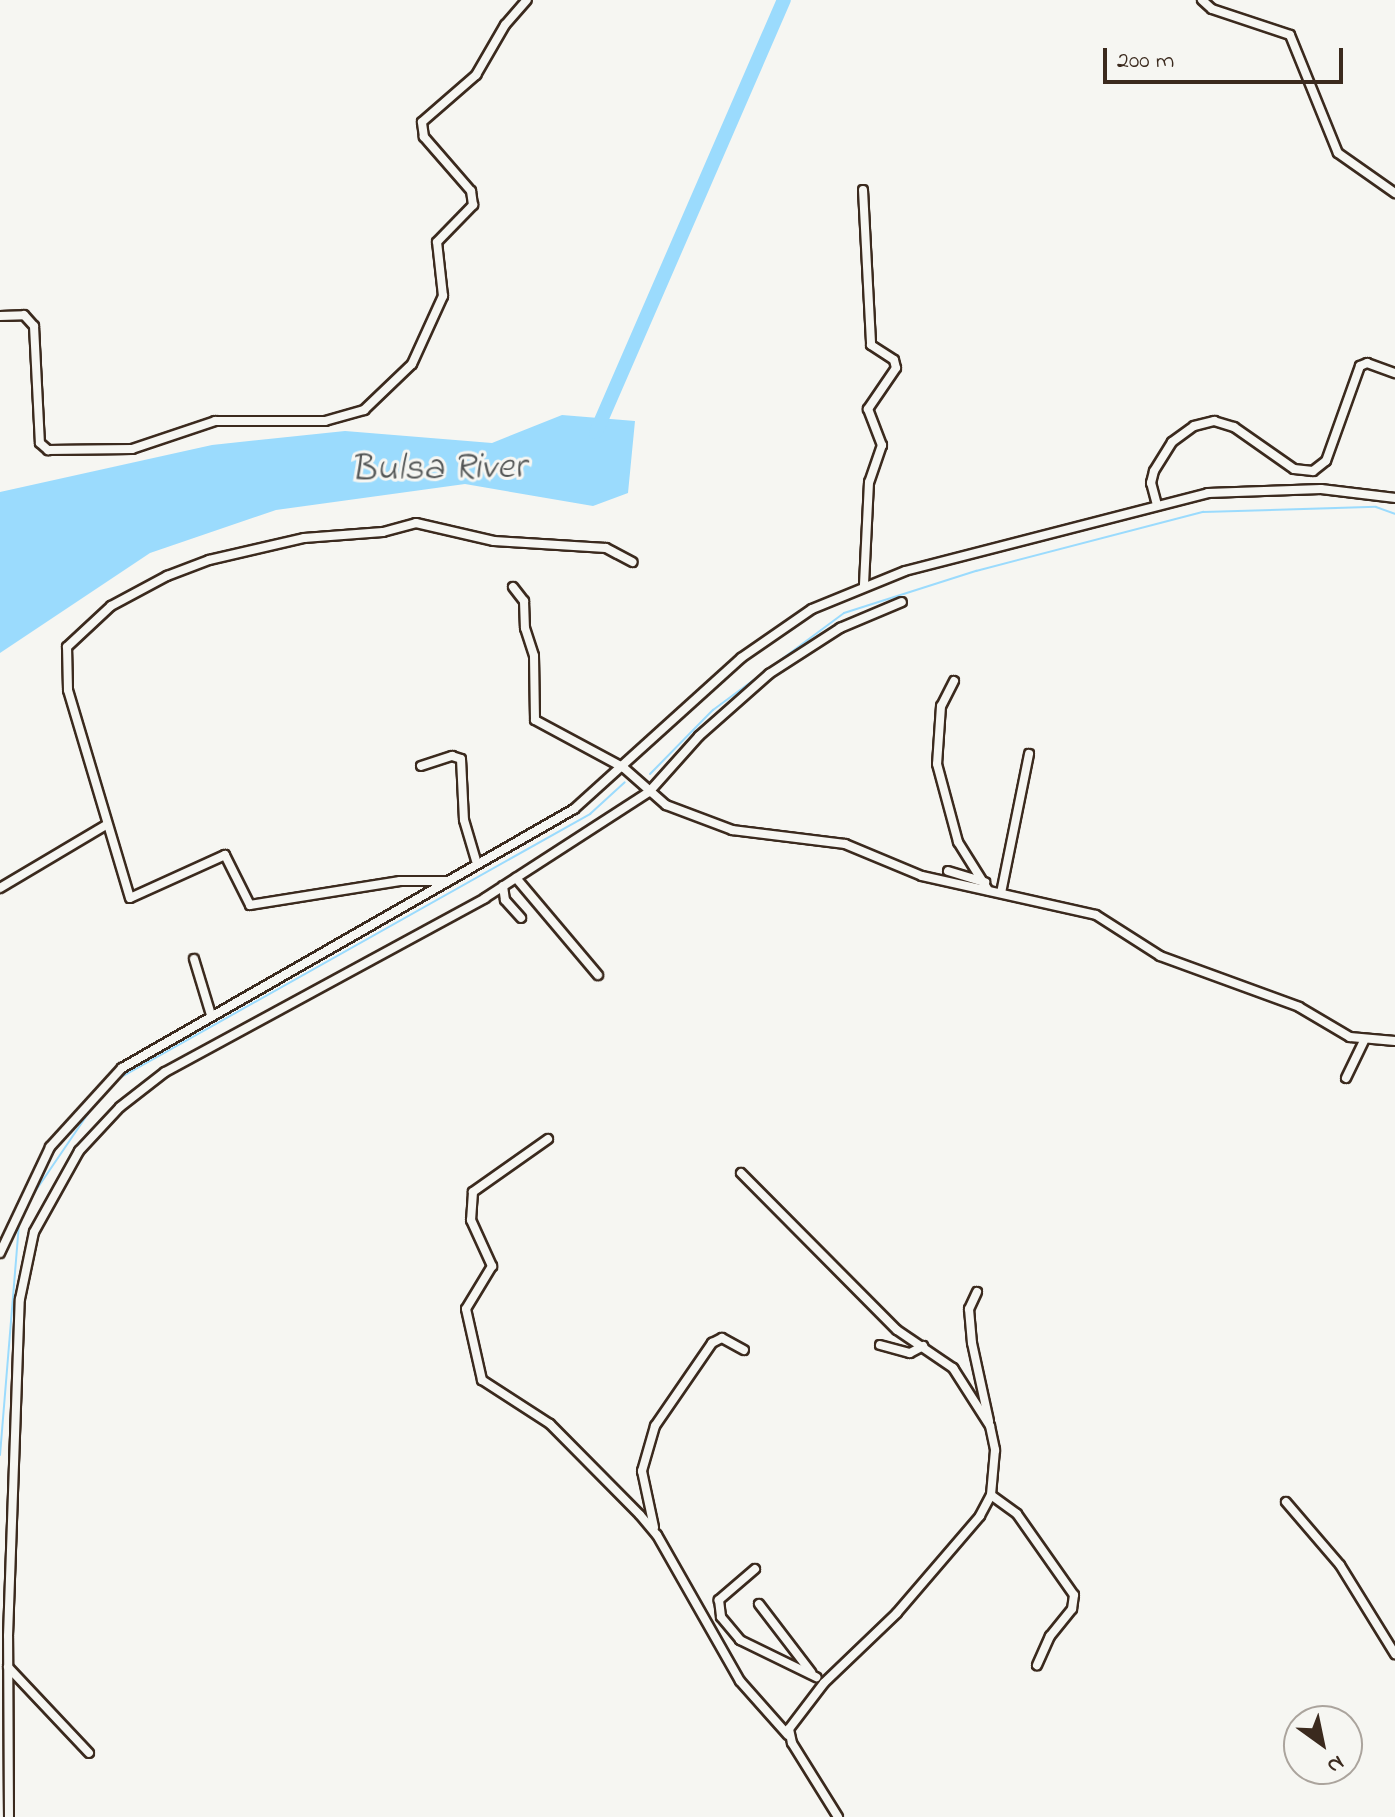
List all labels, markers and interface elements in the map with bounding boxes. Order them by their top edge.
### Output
scale bar [1107,32,1347,82]
text: 200 m [1117,44,1174,79]
water label: Bulsa River [350,446,526,494]
north arrow [1283,1705,1363,1785]
text: N [1320,1746,1350,1781]

